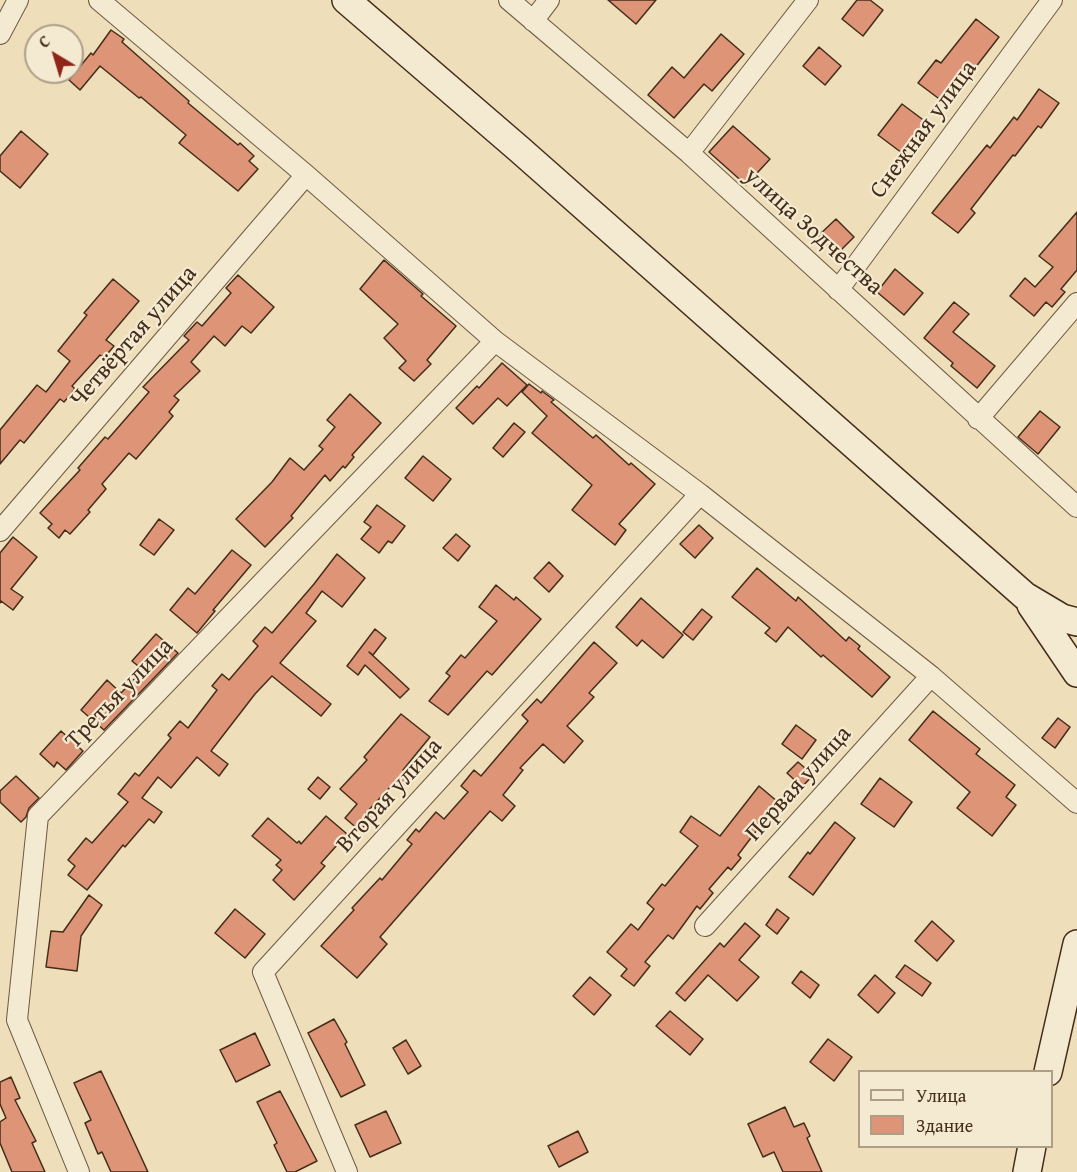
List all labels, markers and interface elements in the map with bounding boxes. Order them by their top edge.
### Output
north arrow [24,24,84,84]
text: С [33,29,55,54]
street label: Снежная улица [864,55,984,205]
street label: улица Зодчества [738,162,888,302]
street label: Четвёртая улица [65,260,203,414]
street label: Третья улица [60,633,180,755]
street label: Первая улица [740,720,858,848]
street label: Вторая улица [331,733,449,859]
legend [858,1070,1053,1148]
text: Улица [916,1082,966,1109]
text: Здание [916,1112,973,1139]

